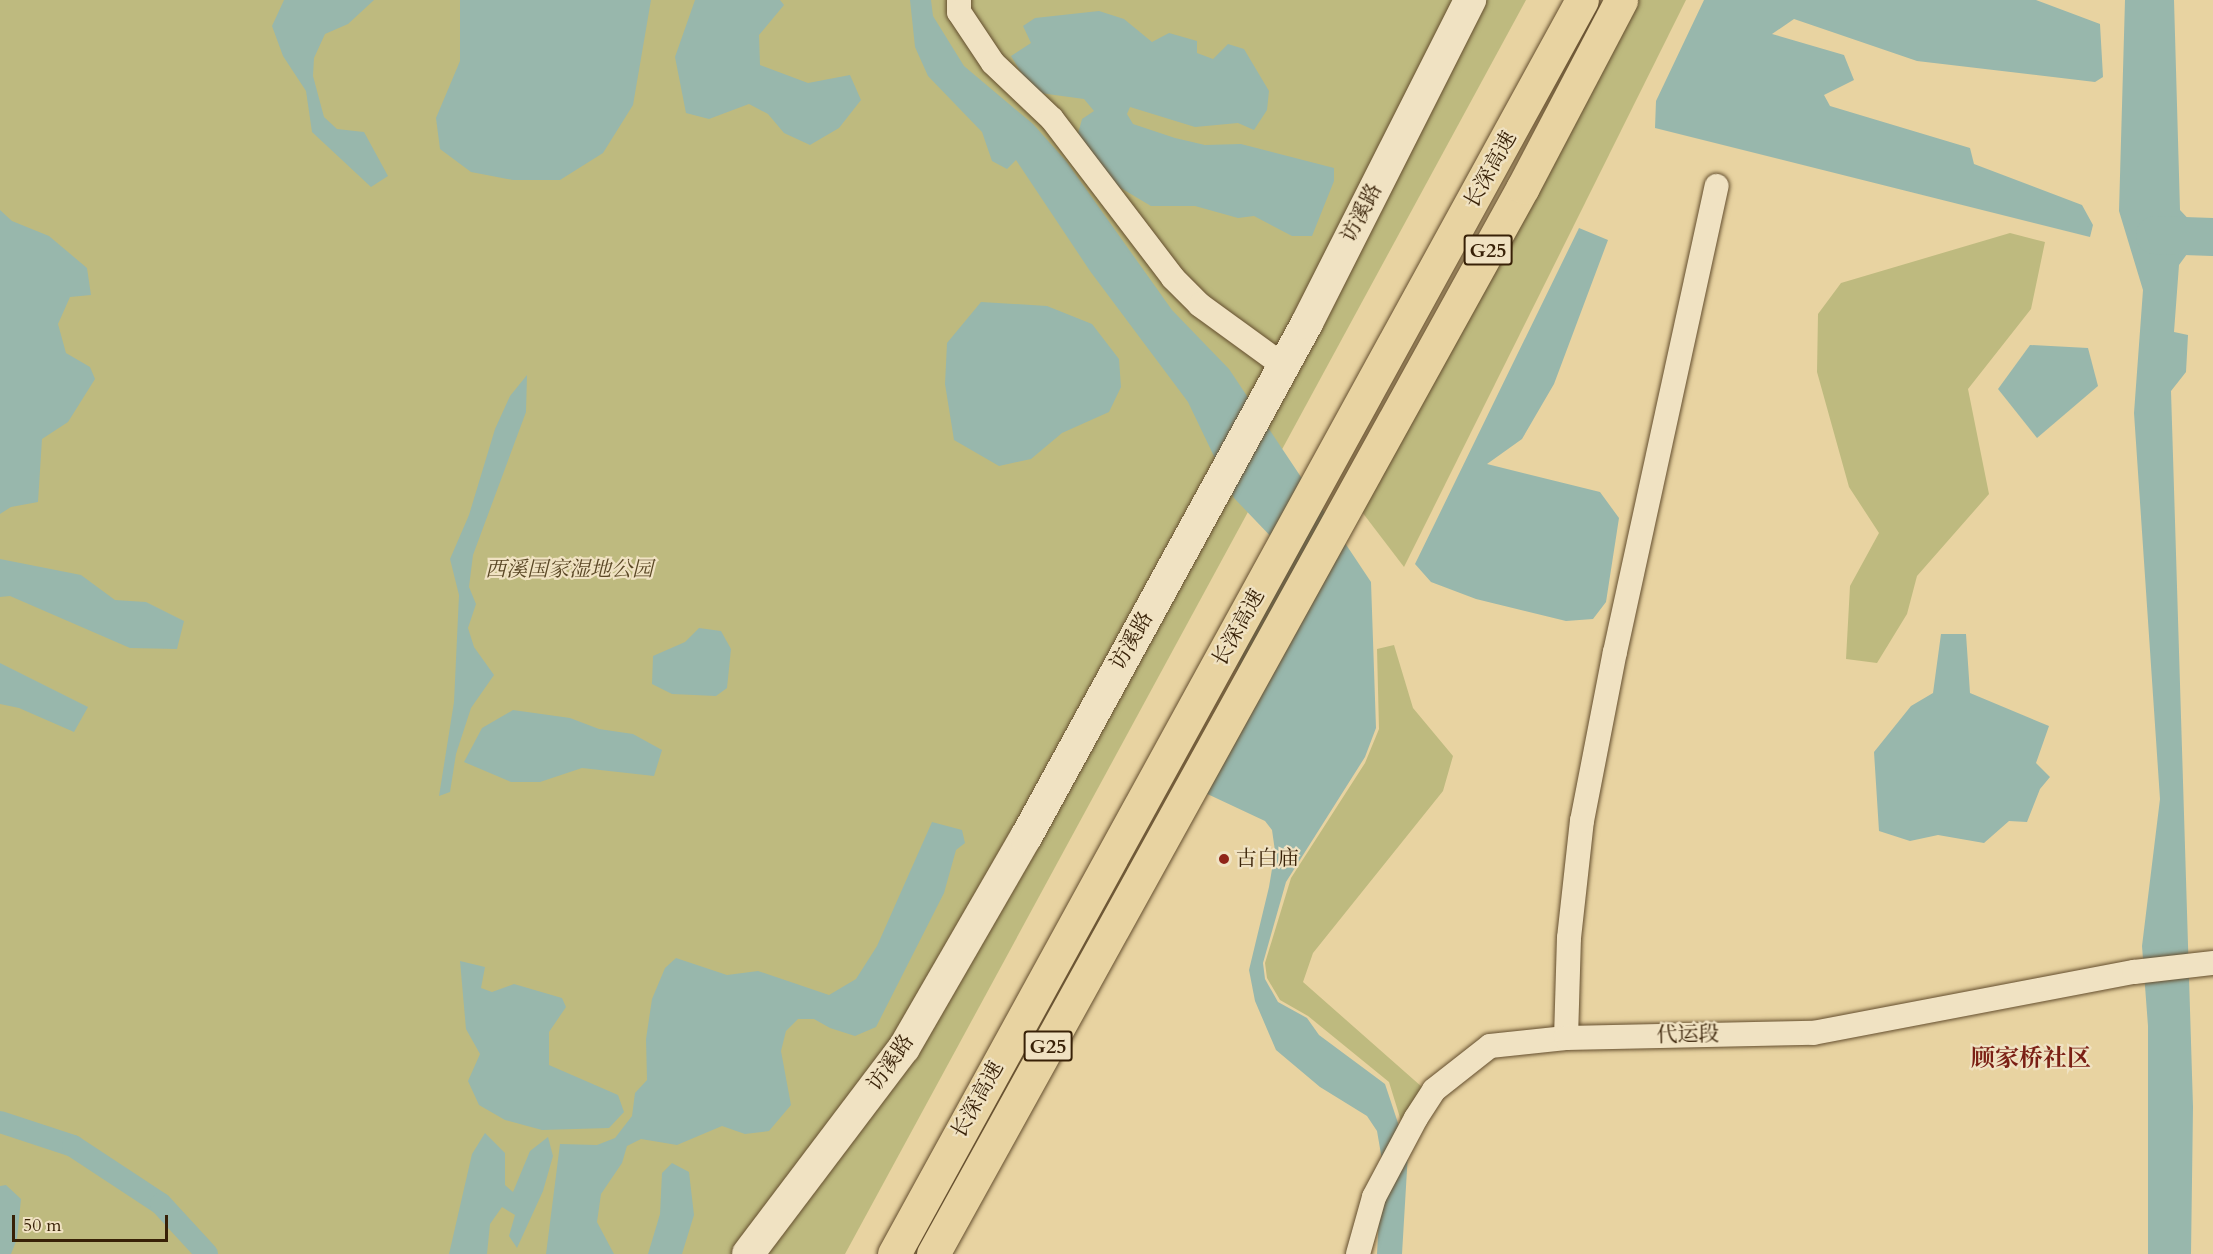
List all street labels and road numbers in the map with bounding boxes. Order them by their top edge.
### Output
street label: 长深高速 [1460,127,1522,213]
street label: 访溪路 [1336,179,1388,247]
road number: G25 [1462,233,1514,267]
street label: 长深高速 [1208,585,1270,671]
street label: 访溪路 [1105,607,1159,675]
street label: 代运段 [1656,1022,1720,1048]
road number: G25 [1022,1029,1074,1063]
street label: 访溪路 [863,1030,919,1096]
street label: 长深高速 [947,1057,1009,1143]

